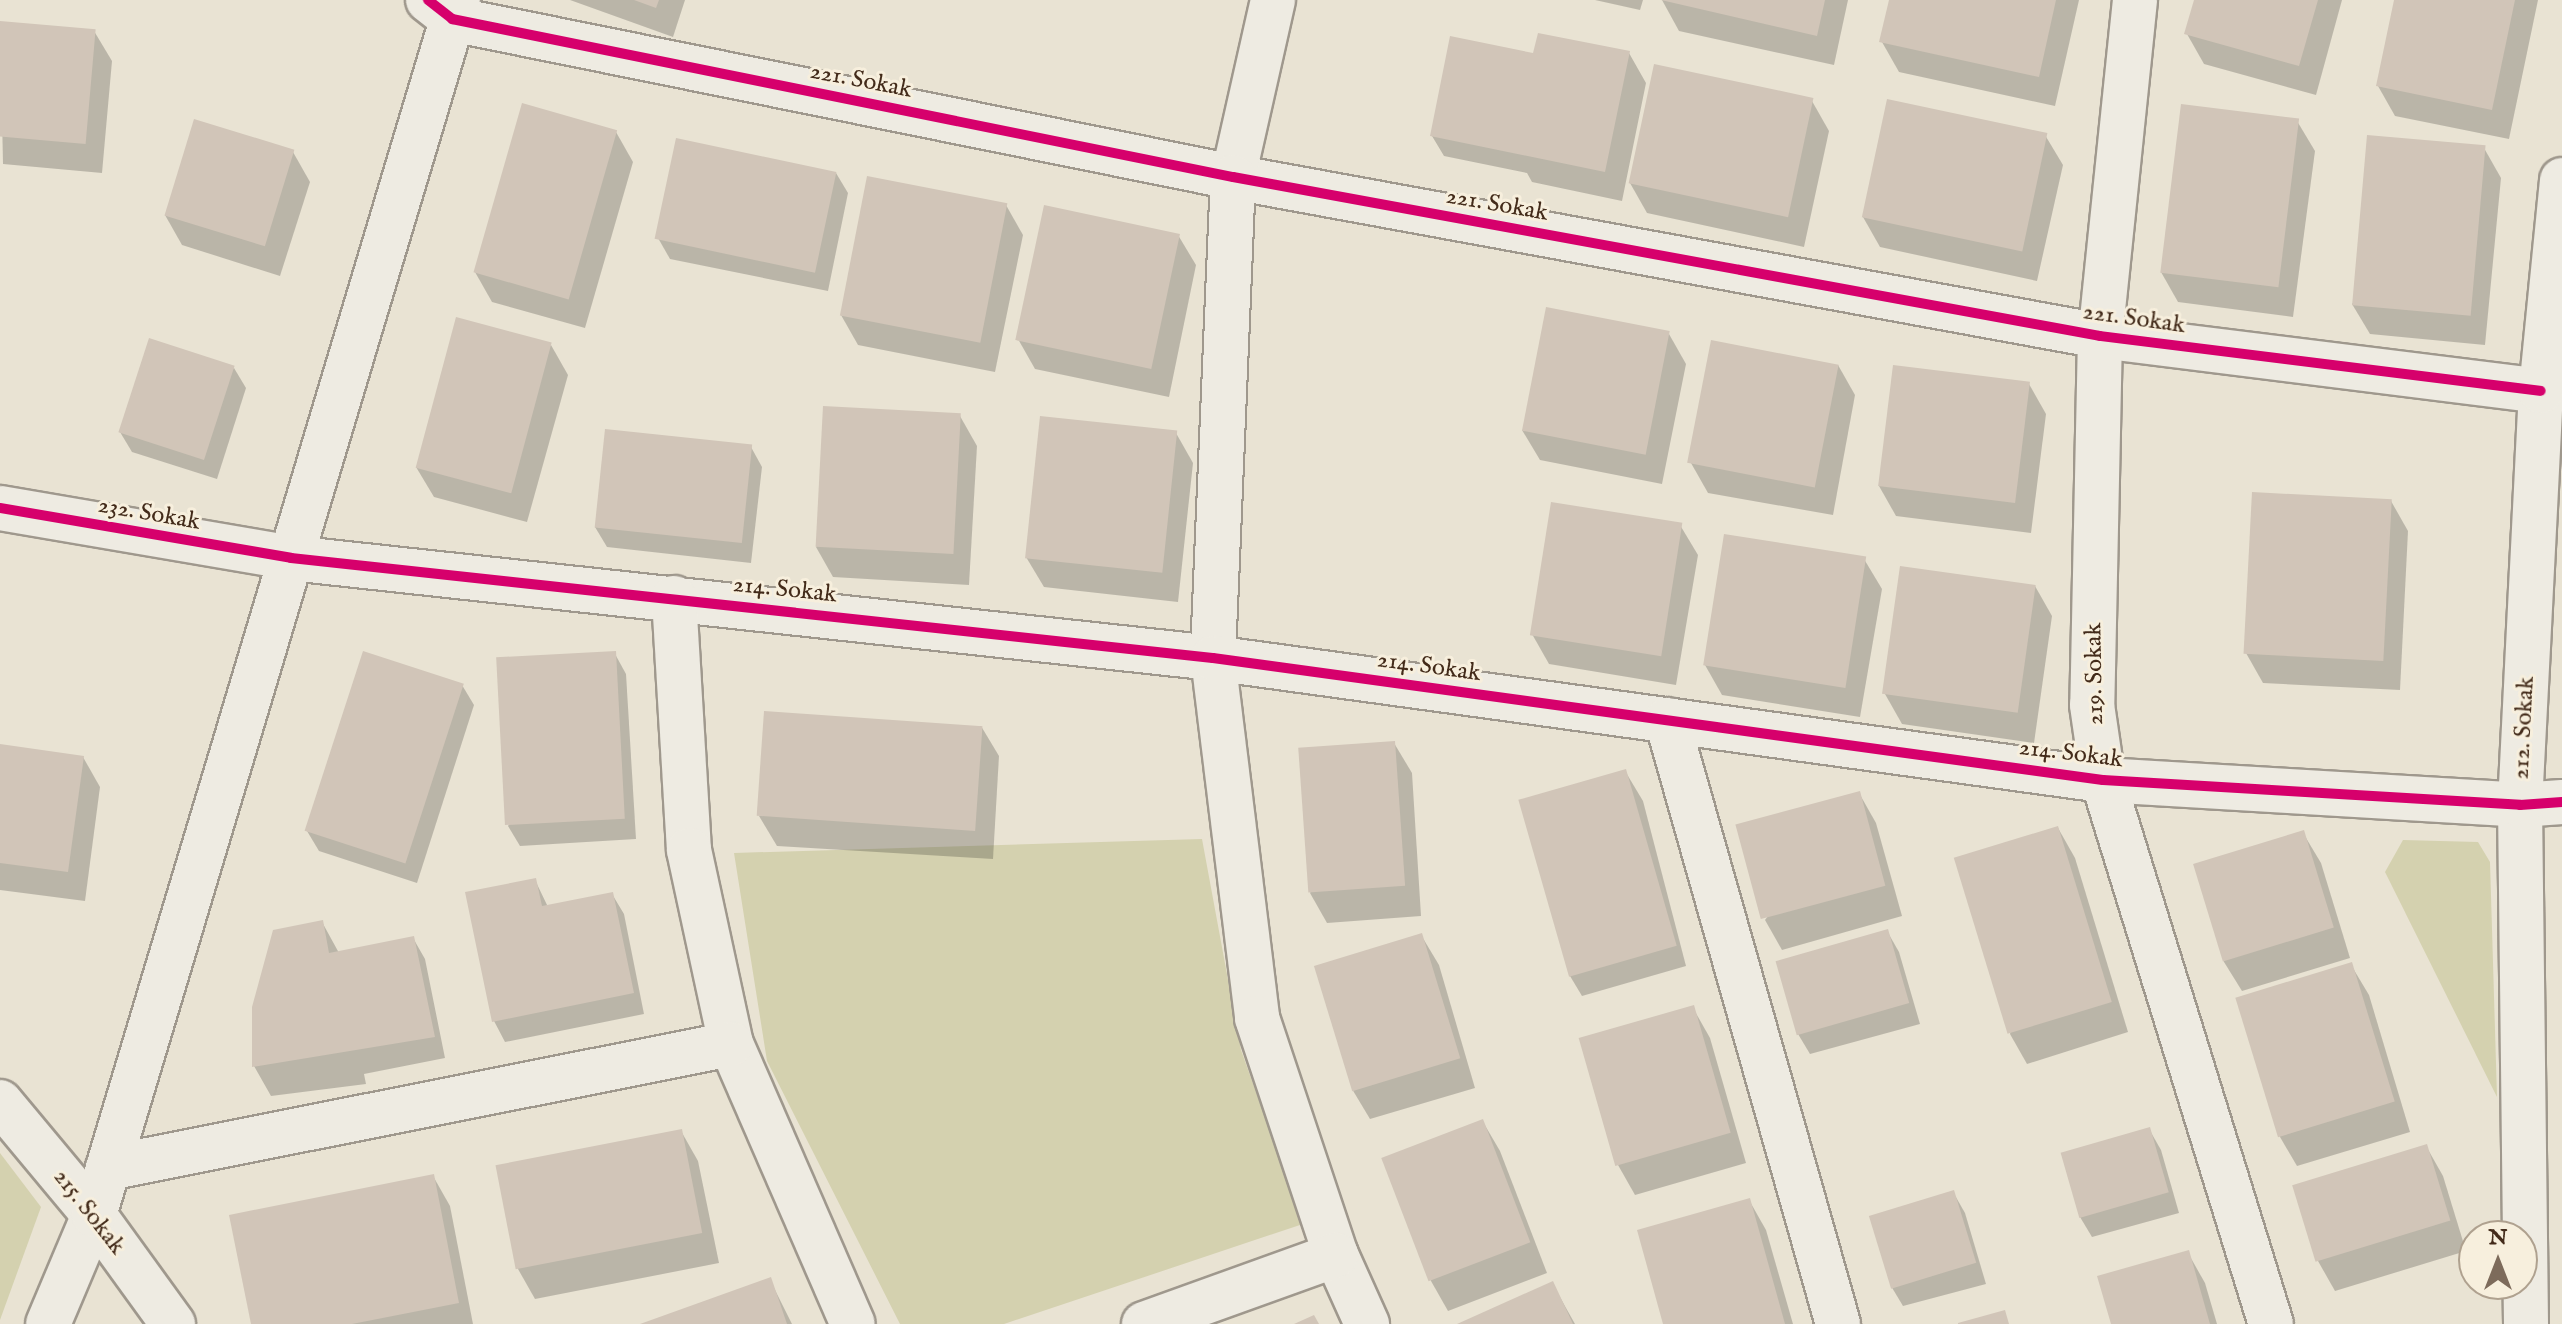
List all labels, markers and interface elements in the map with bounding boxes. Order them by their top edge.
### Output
street label: 221. Sokak [808,57,914,105]
street label: 221. Sokak [1444,182,1550,228]
street label: 221. Sokak [2081,298,2187,340]
street label: 232. Sokak [96,491,202,537]
street label: 214. Sokak [732,570,838,610]
street label: 219. Sokak [2080,623,2110,725]
street label: 214. Sokak [1375,645,1483,689]
street label: 212. Sokak [2507,676,2541,780]
street label: 214. Sokak [2018,733,2124,775]
street label: 215. Sokak [47,1164,131,1260]
north arrow [2458,1220,2538,1300]
text: N [2488,1224,2508,1252]

